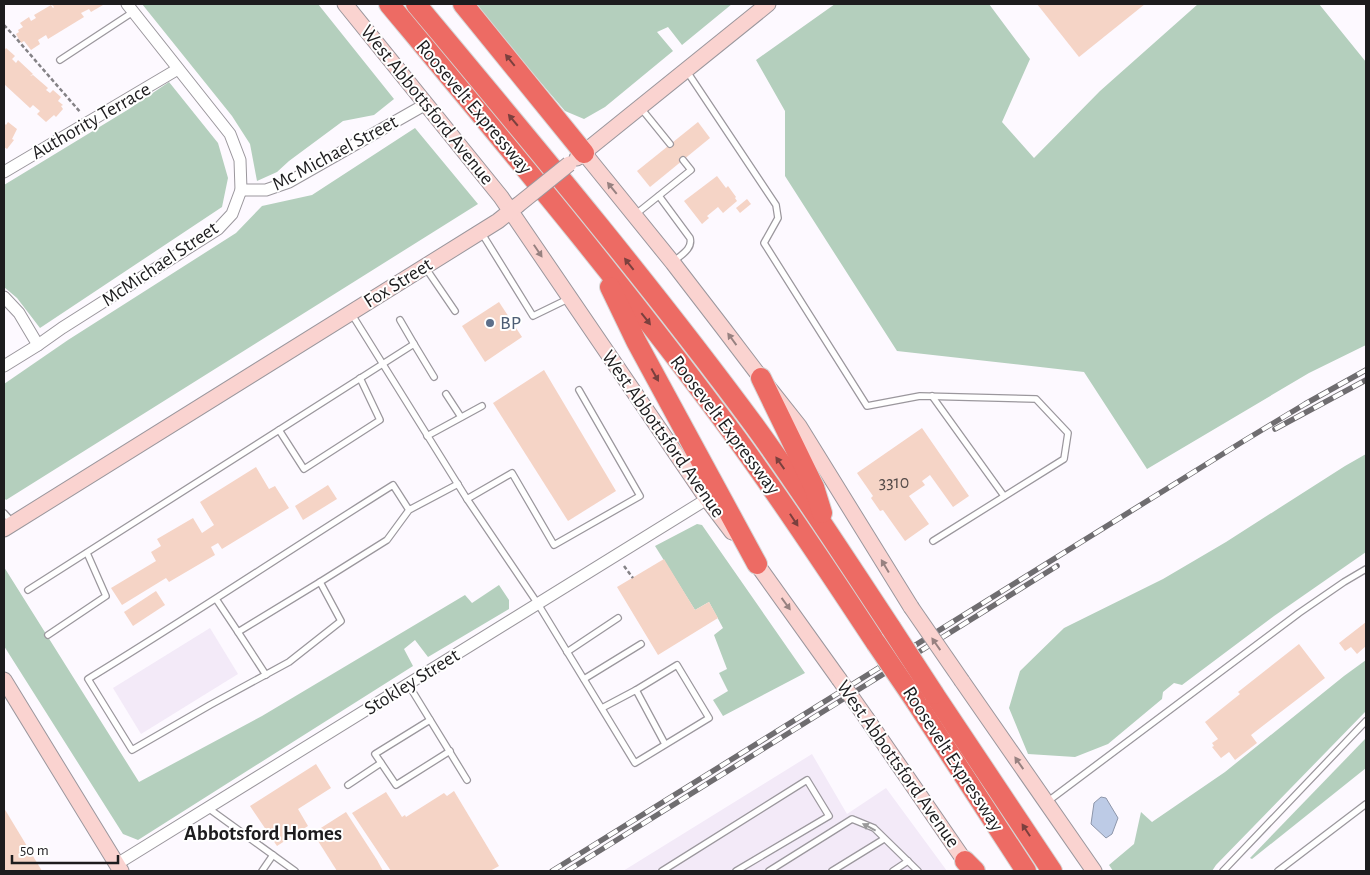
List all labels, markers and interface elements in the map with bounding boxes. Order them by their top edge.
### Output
street label: West Abbottsford Avenue [357,21,497,189]
street label: Roosevelt Expressway [412,36,536,178]
one-way arrow [504,54,515,67]
street label: Authority Terrace [28,79,154,163]
street label: Mc Michael Street [269,111,402,194]
one-way arrow [508,114,519,126]
one-way arrow [607,182,618,195]
street label: McMichael Street [98,217,222,310]
one-way arrow [533,244,543,258]
street label: Fox Street [360,254,436,312]
one-way arrow [623,258,634,271]
one-way arrow [640,312,651,325]
place label: BP [500,313,521,333]
marker: BP [484,317,496,329]
one-way arrow [727,332,737,346]
street label: West Abbottsford Avenue [598,347,728,521]
street label: Roosevelt Expressway [666,352,784,499]
one-way arrow [651,368,660,382]
one-way arrow [775,456,785,470]
house number: 3310 [879,474,909,492]
one-way arrow [790,513,799,527]
one-way arrow [880,559,889,572]
one-way arrow [780,597,790,610]
one-way arrow [931,637,941,651]
street label: Stokley Street [361,645,463,719]
street label: West Abbottsford Avenue [833,677,963,851]
street label: Roosevelt Expressway [899,683,1007,835]
one-way arrow [1014,756,1024,770]
district label: Abbotsford Homes [184,823,342,844]
one-way arrow [861,823,876,831]
one-way arrow [1021,824,1030,837]
scale bar [12,832,119,864]
text: 50 m [20,843,49,858]

